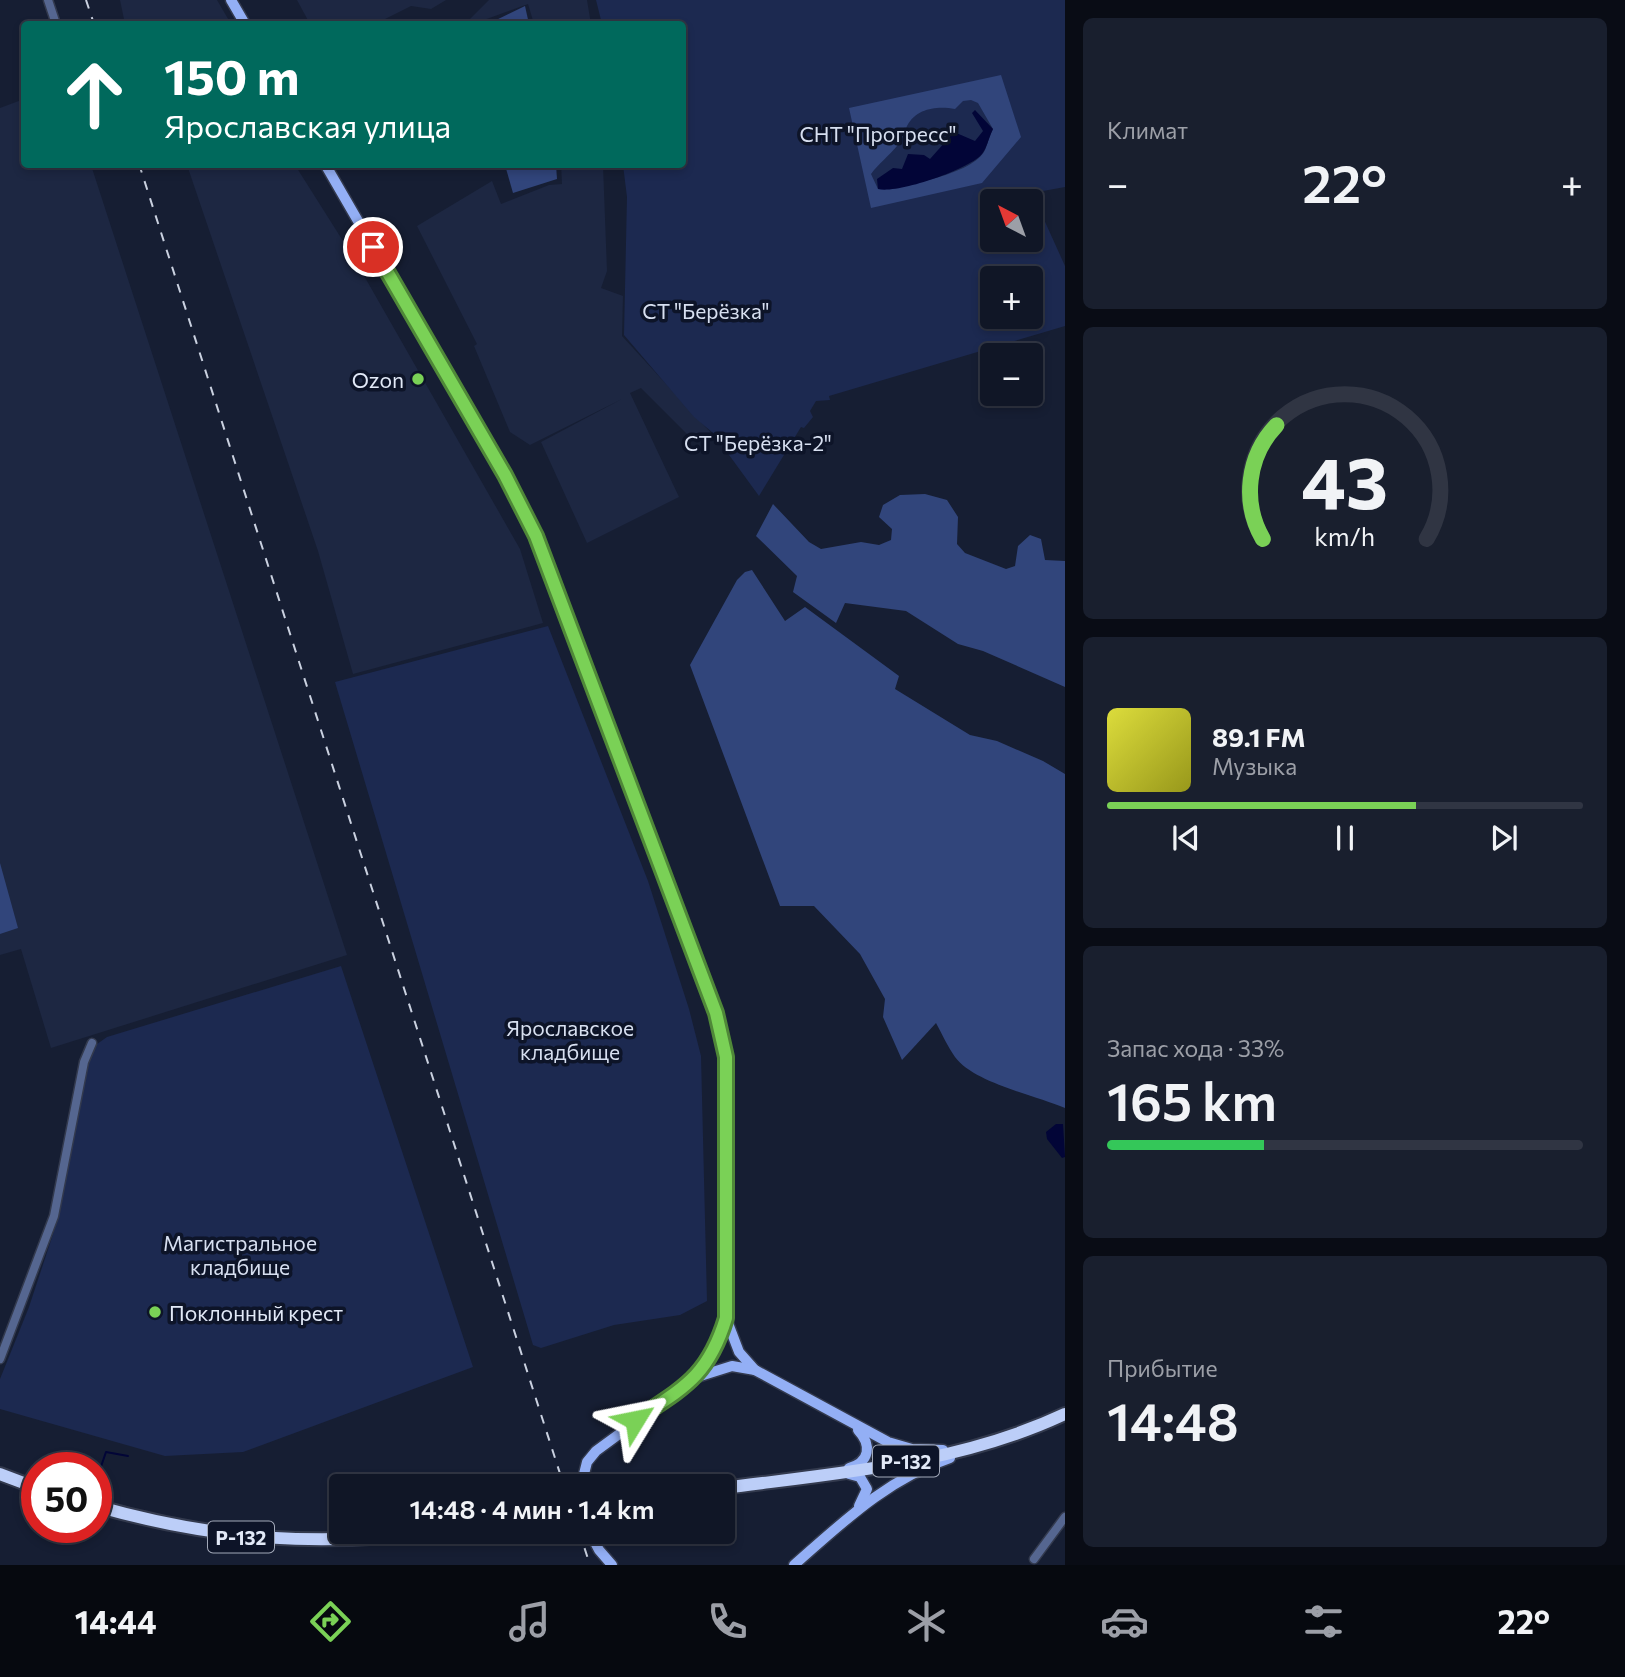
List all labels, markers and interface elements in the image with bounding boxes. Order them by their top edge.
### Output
text: 150 m [164,45,299,105]
icon: ahead [49,49,140,140]
text: Ярославская улица [164,105,451,145]
text: Климат [1107,116,1188,144]
park label: СНТ "Прогресс" [799,121,957,146]
text: 22° [1302,150,1387,214]
text: − [1107,159,1129,206]
text: + [1561,159,1583,206]
north arrow [980,189,1043,252]
map controls [980,189,1043,406]
pin [343,217,403,277]
icon: arrive [354,228,392,266]
button: + [980,266,1043,329]
park label: СТ "Берёзка" [642,298,770,323]
button: − [980,343,1043,406]
place label: Ozon [352,367,404,392]
marker: Ozon [410,371,426,387]
park label: СТ "Берёзка-2" [684,430,832,455]
text: 43 [1301,436,1389,525]
text: km/h [1315,521,1375,551]
text: 89.1 FM [1212,721,1306,752]
text: Музыка [1212,752,1297,780]
icon: previous [1167,819,1205,857]
icon: pause [1326,819,1364,857]
icon: next [1485,819,1523,857]
park label: Ярославское кладбище [506,1015,634,1064]
text: Запас хода · 33% [1107,1034,1284,1062]
text: 165 km [1107,1068,1277,1132]
park label: Магистральное кладбище [163,1230,317,1279]
place label: Поклонный крест [169,1300,343,1325]
marker: Поклонный крест [147,1304,163,1320]
text: Прибытие [1107,1354,1218,1382]
position arrow [598,1383,672,1457]
text: 14:48 [1107,1388,1239,1452]
road number: Р-132 [873,1446,939,1476]
speed limit sign: 50 [21,1452,112,1543]
text: 14:48 · 4 мин · 1.4 km [410,1493,654,1524]
road number: Р-132 [208,1522,274,1553]
icon: directions [306,1597,355,1646]
icon: music [505,1597,554,1646]
icon: phone [703,1597,752,1646]
icon: climate [902,1597,951,1646]
icon: car [1100,1597,1149,1646]
icon: filters [1299,1597,1348,1646]
text: 14:44 [75,1601,157,1641]
text: 22° [1497,1601,1550,1641]

